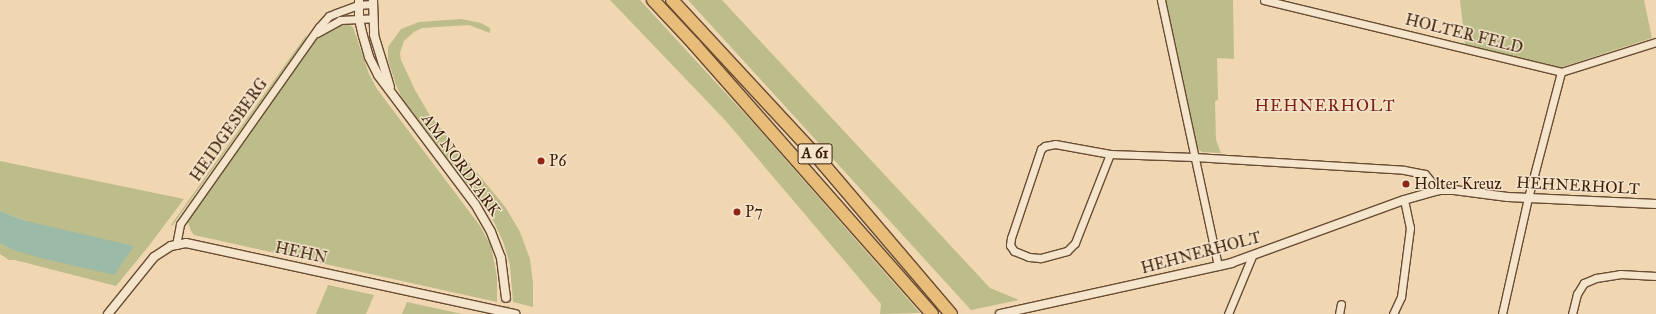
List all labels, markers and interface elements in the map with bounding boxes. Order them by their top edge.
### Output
street label: HOLTER FELD [1403,10,1525,58]
street label: HEIDGESBERG [186,75,272,185]
district label: HEHNERHOLT [1254,96,1396,116]
street label: AM NORDPARK [417,110,505,220]
road number: A 61 [797,141,833,167]
place label: P6 [549,151,566,171]
marker: P6 [536,156,546,166]
street label: HEHNERHOLT [1516,173,1640,199]
place label: Holter Kreuz [1414,174,1502,194]
marker: Holter Kreuz [1401,179,1411,189]
place label: P7 [745,202,763,222]
marker: P7 [732,207,742,217]
street label: HEHNERHOLT [1139,228,1263,278]
street label: HEHN [273,238,329,268]

